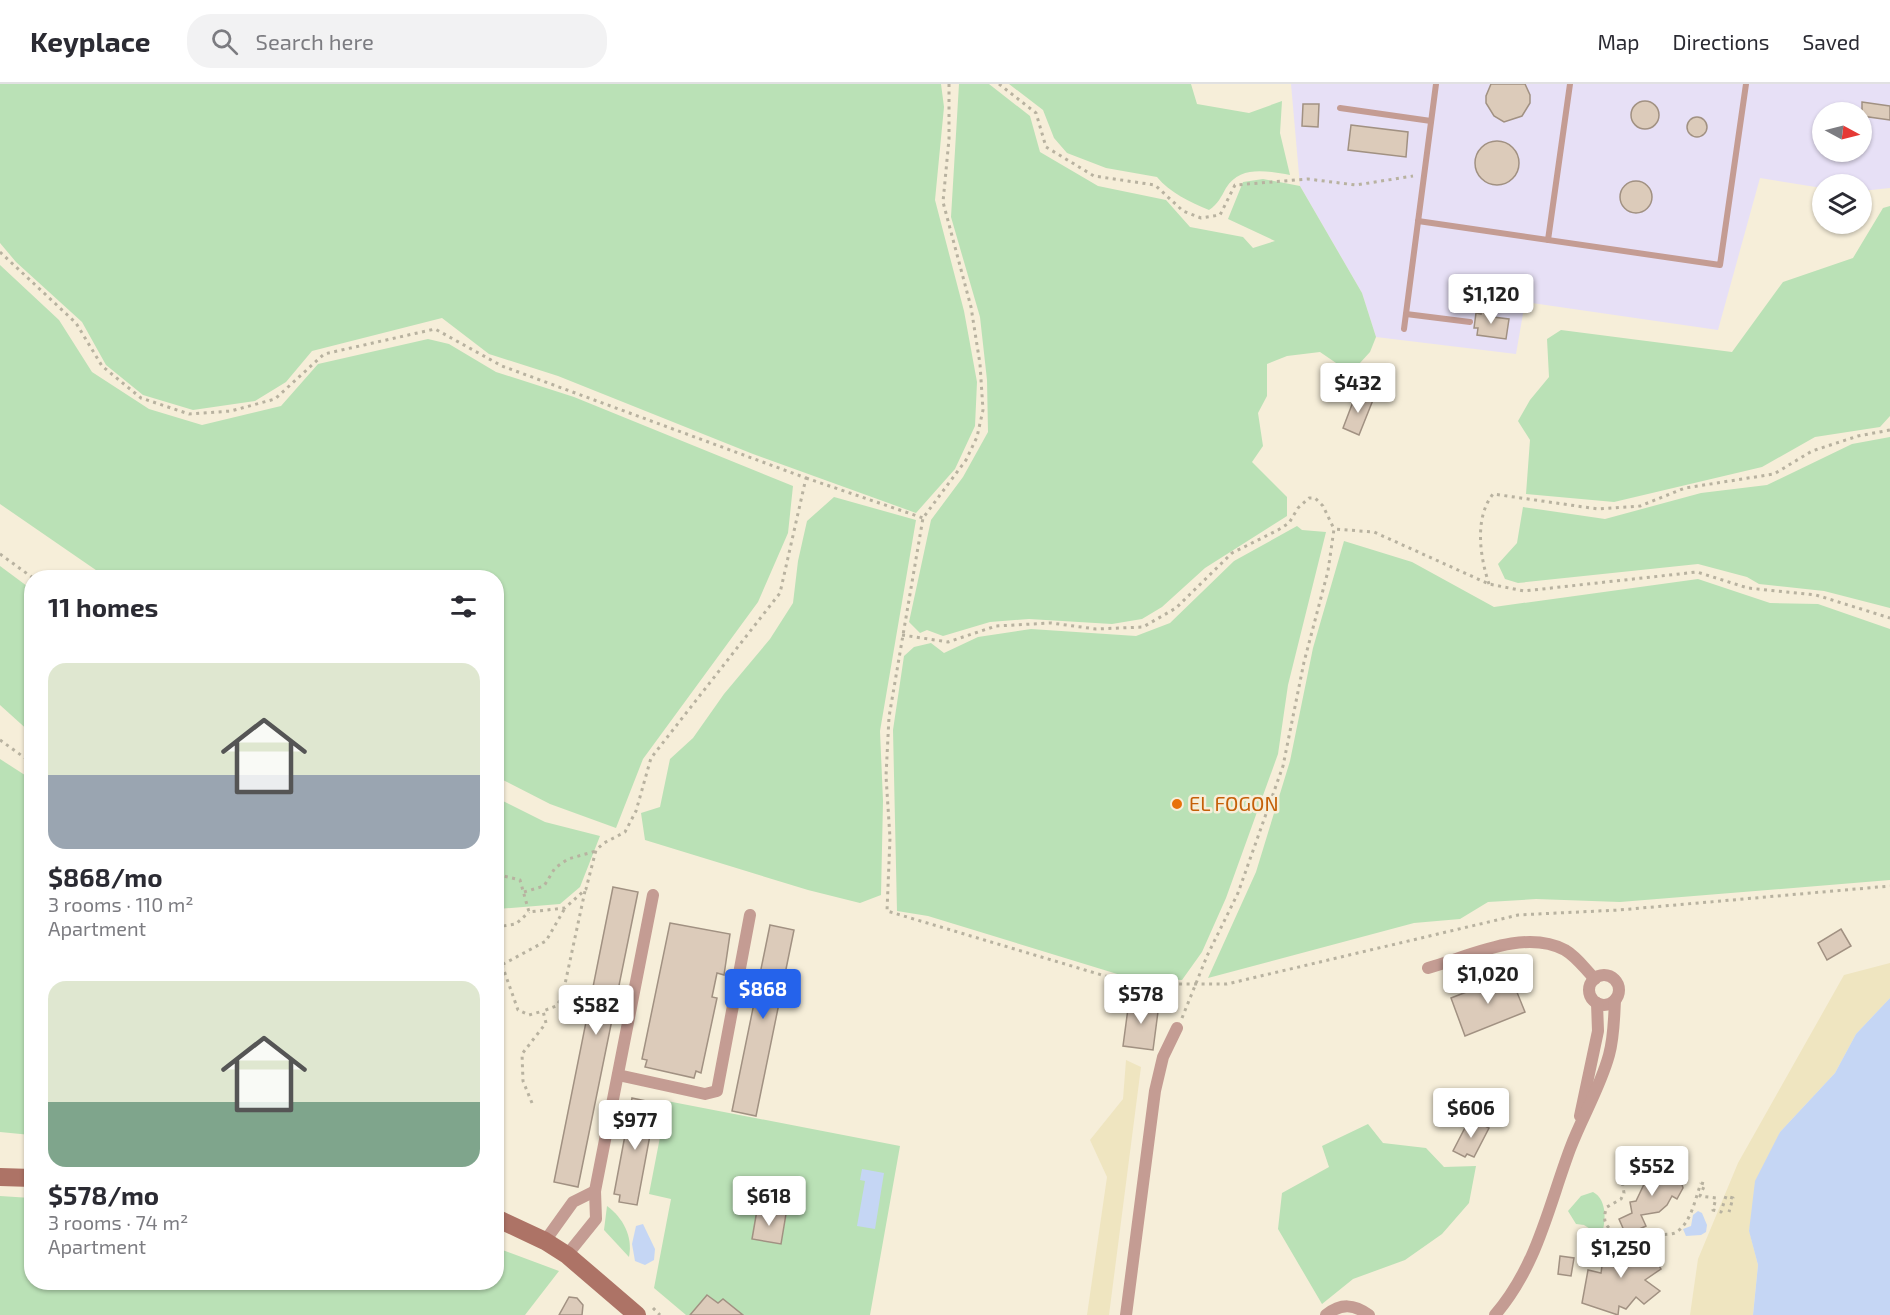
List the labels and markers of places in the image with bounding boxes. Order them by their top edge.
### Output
pin: $1,120 [1442,274,1540,325]
pin: $432 [1322,363,1394,414]
place label: EL FOGON [1189,791,1279,815]
marker: EL FOGON [1170,797,1184,811]
pin: $1,020 [1439,954,1537,1005]
pin: $868 [727,969,799,1020]
pin: $578 [1105,974,1177,1025]
pin: $582 [560,985,632,1036]
pin: $606 [1435,1088,1507,1139]
pin: $977 [599,1100,671,1151]
pin: $552 [1616,1146,1688,1197]
pin: $618 [733,1176,805,1227]
pin: $1,250 [1572,1228,1670,1279]

